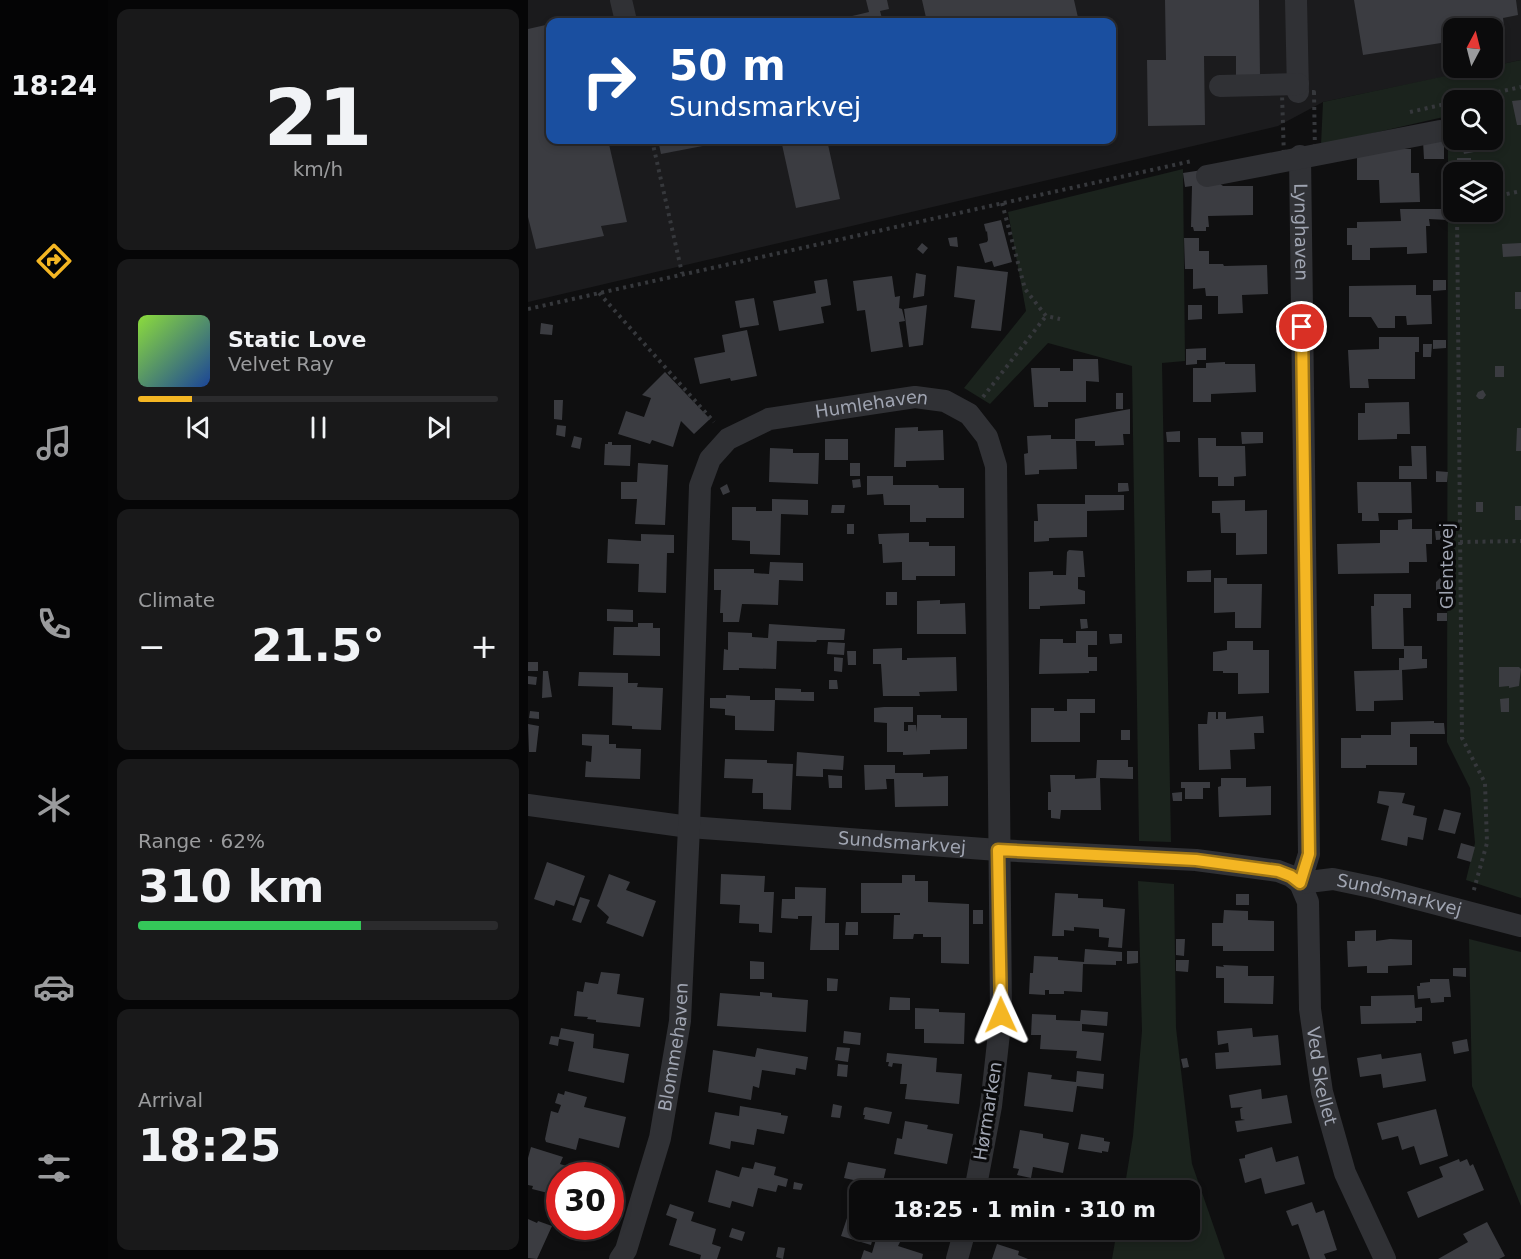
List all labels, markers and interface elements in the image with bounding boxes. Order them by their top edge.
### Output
north arrow [1443,18,1503,78]
map controls [1443,18,1503,222]
text: 50 m [669,41,786,90]
icon: right [570,42,648,120]
text: 18:24 [11,70,97,101]
text: 21 [264,73,372,163]
button: search [1443,90,1503,150]
text: Sundsmarkvej [669,91,861,122]
text: km/h [293,157,343,181]
button: layers [1443,162,1503,222]
street label: Lynghaven [1290,183,1313,281]
icon: directions [33,240,75,282]
pin [1276,301,1327,352]
icon: arrive [1285,310,1318,343]
text: Static Love [228,327,366,352]
text: Velvet Ray [228,352,334,376]
street label: Humlehaven [813,386,930,422]
icon: previous [182,411,215,444]
icon: pause [302,411,335,444]
icon: next [422,411,455,444]
icon: music [33,422,75,464]
street label: Glentevej [1436,523,1457,609]
text: Climate [138,588,215,612]
icon: phone [33,603,75,645]
text: 21.5° [251,619,385,672]
text: − [138,627,166,666]
text: + [470,627,498,666]
icon: climate [33,784,75,826]
street label: Sundsmarkvej [837,827,967,858]
text: Range · 62% [138,829,265,853]
text: 310 km [138,860,324,913]
street label: Sundsmarkvej [1335,869,1464,920]
icon: car [33,966,75,1008]
street label: Blommehaven [654,982,692,1113]
position arrow [969,983,1033,1047]
street label: Ved Skellet [1303,1025,1342,1127]
street label: Hørmarken [969,1060,1006,1162]
text: Arrival [138,1088,203,1112]
text: 18:25 [138,1119,281,1172]
icon: filters [33,1147,75,1189]
speed limit sign: 30 [546,1162,624,1240]
text: 18:25 · 1 min · 310 m [893,1197,1156,1222]

